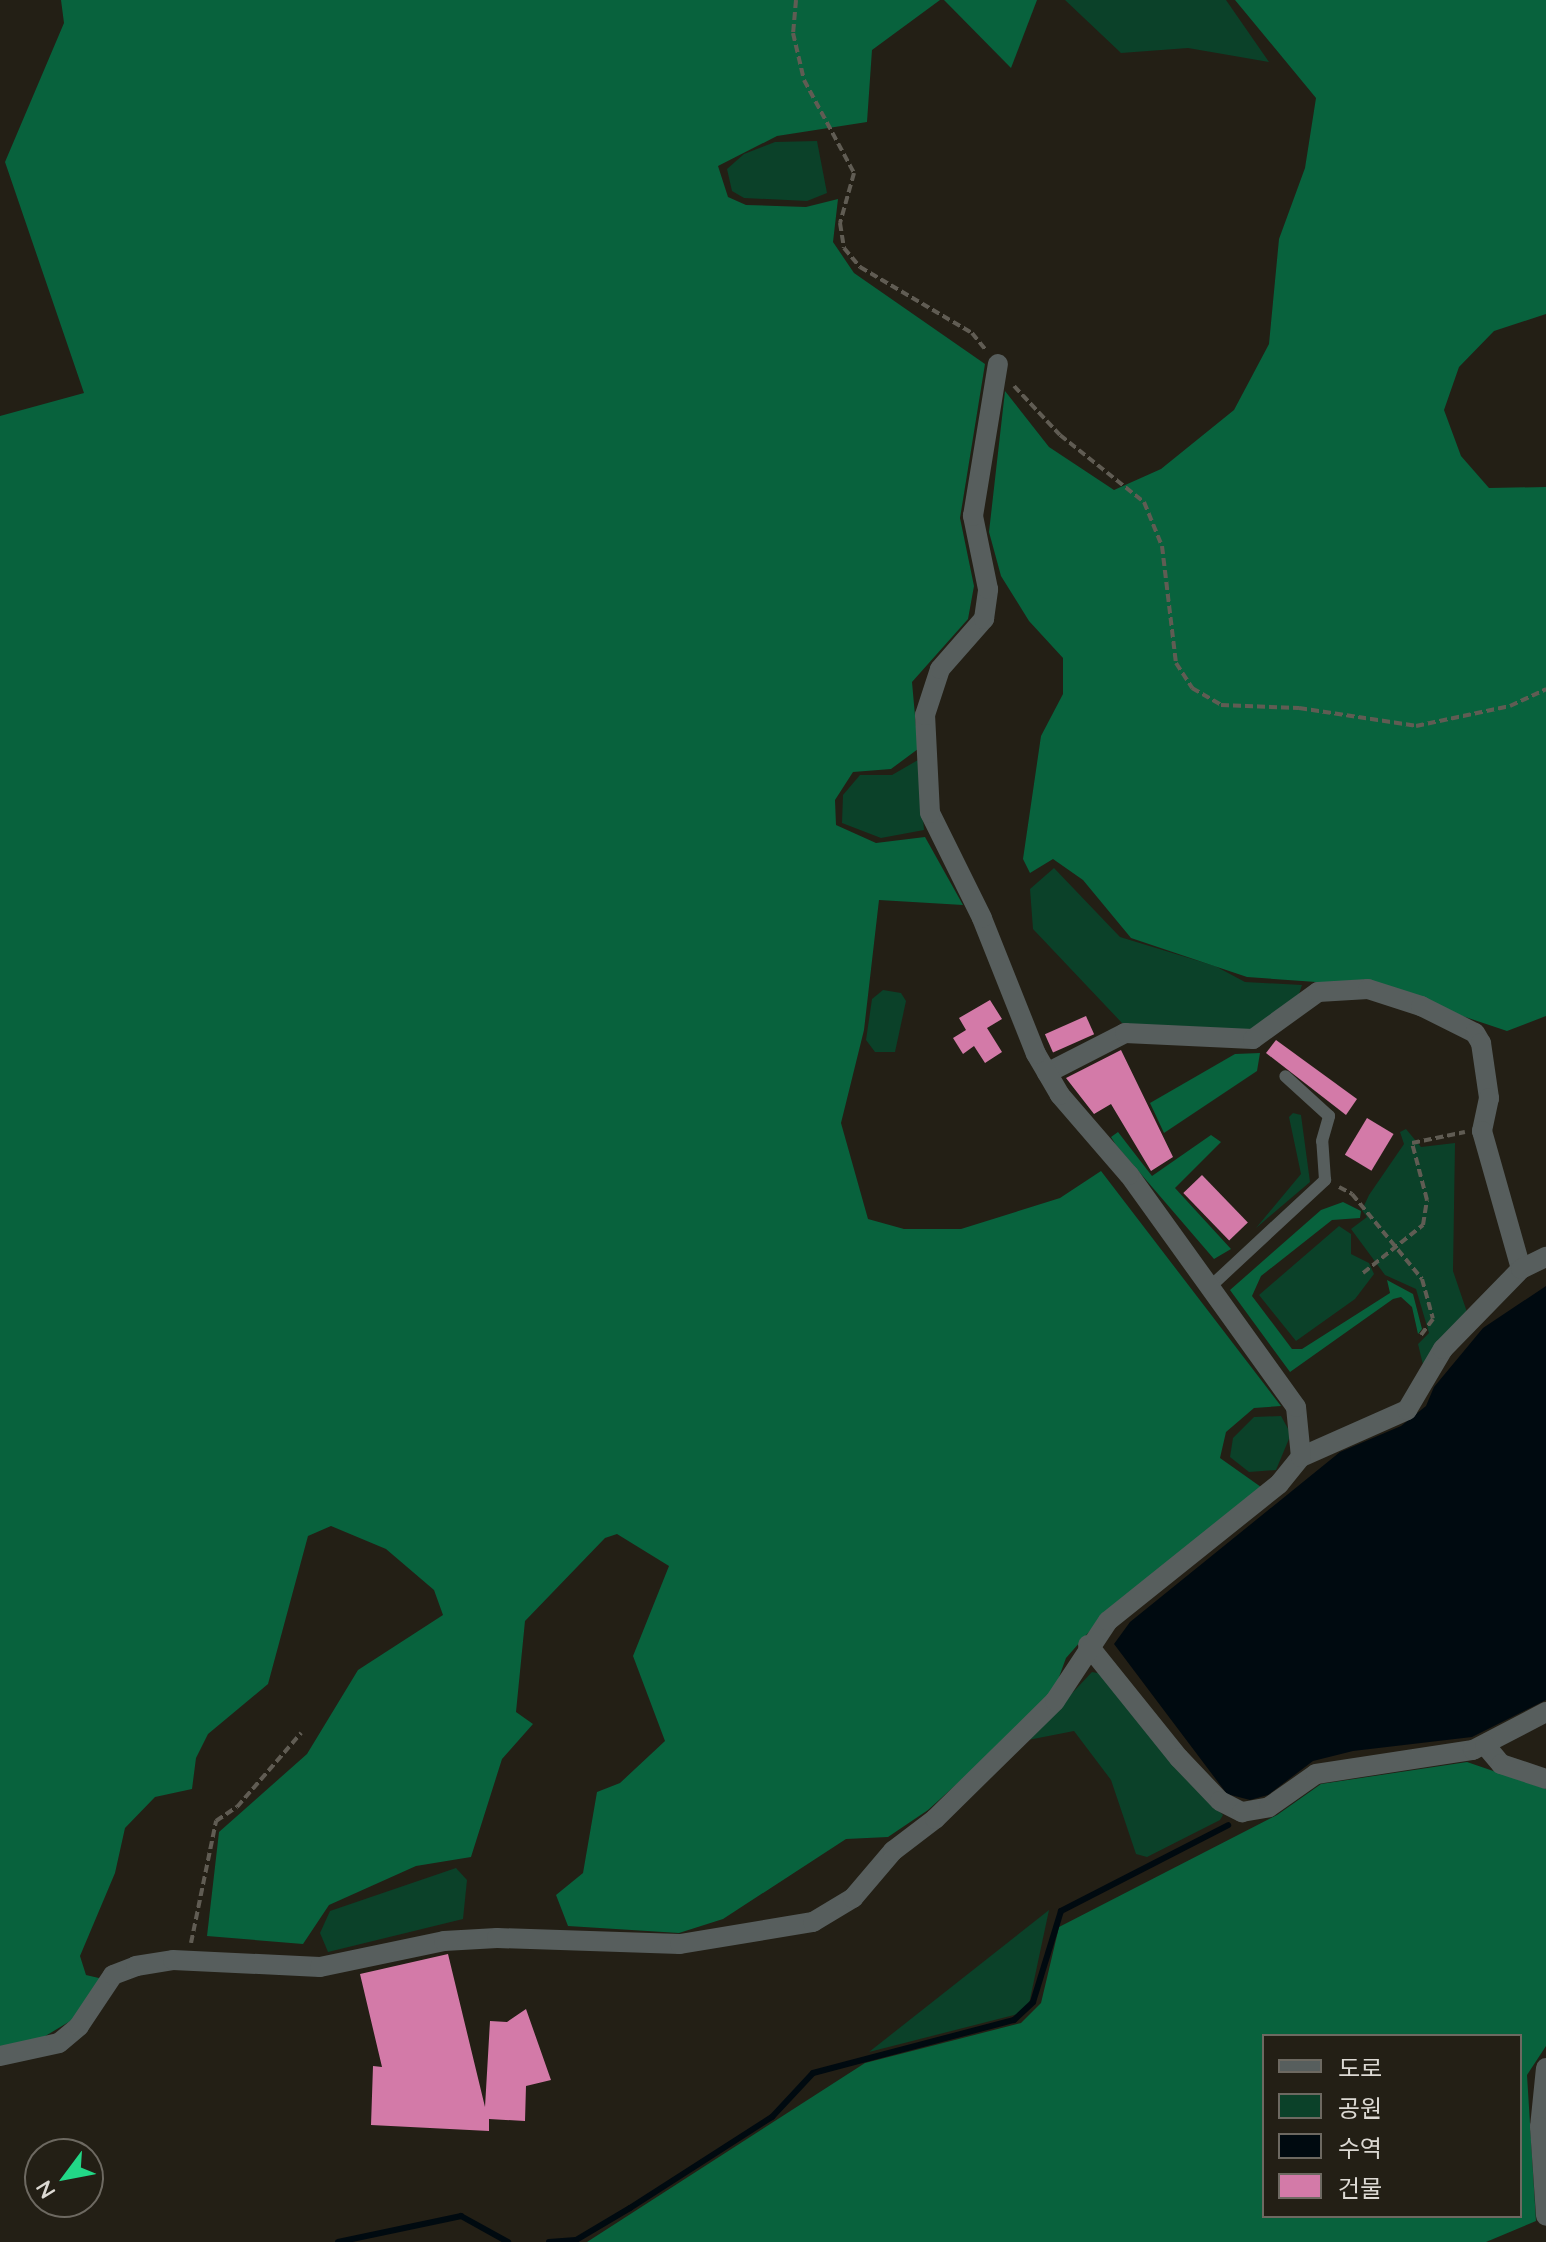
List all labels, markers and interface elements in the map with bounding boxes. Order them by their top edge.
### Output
legend [1262,2034,1522,2218]
text: 도로 [1338,2053,1382,2083]
text: 공원 [1338,2093,1382,2123]
text: 수역 [1338,2133,1382,2163]
north arrow [24,2138,104,2218]
text: 건물 [1338,2173,1382,2203]
text: N [29,2175,62,2204]

